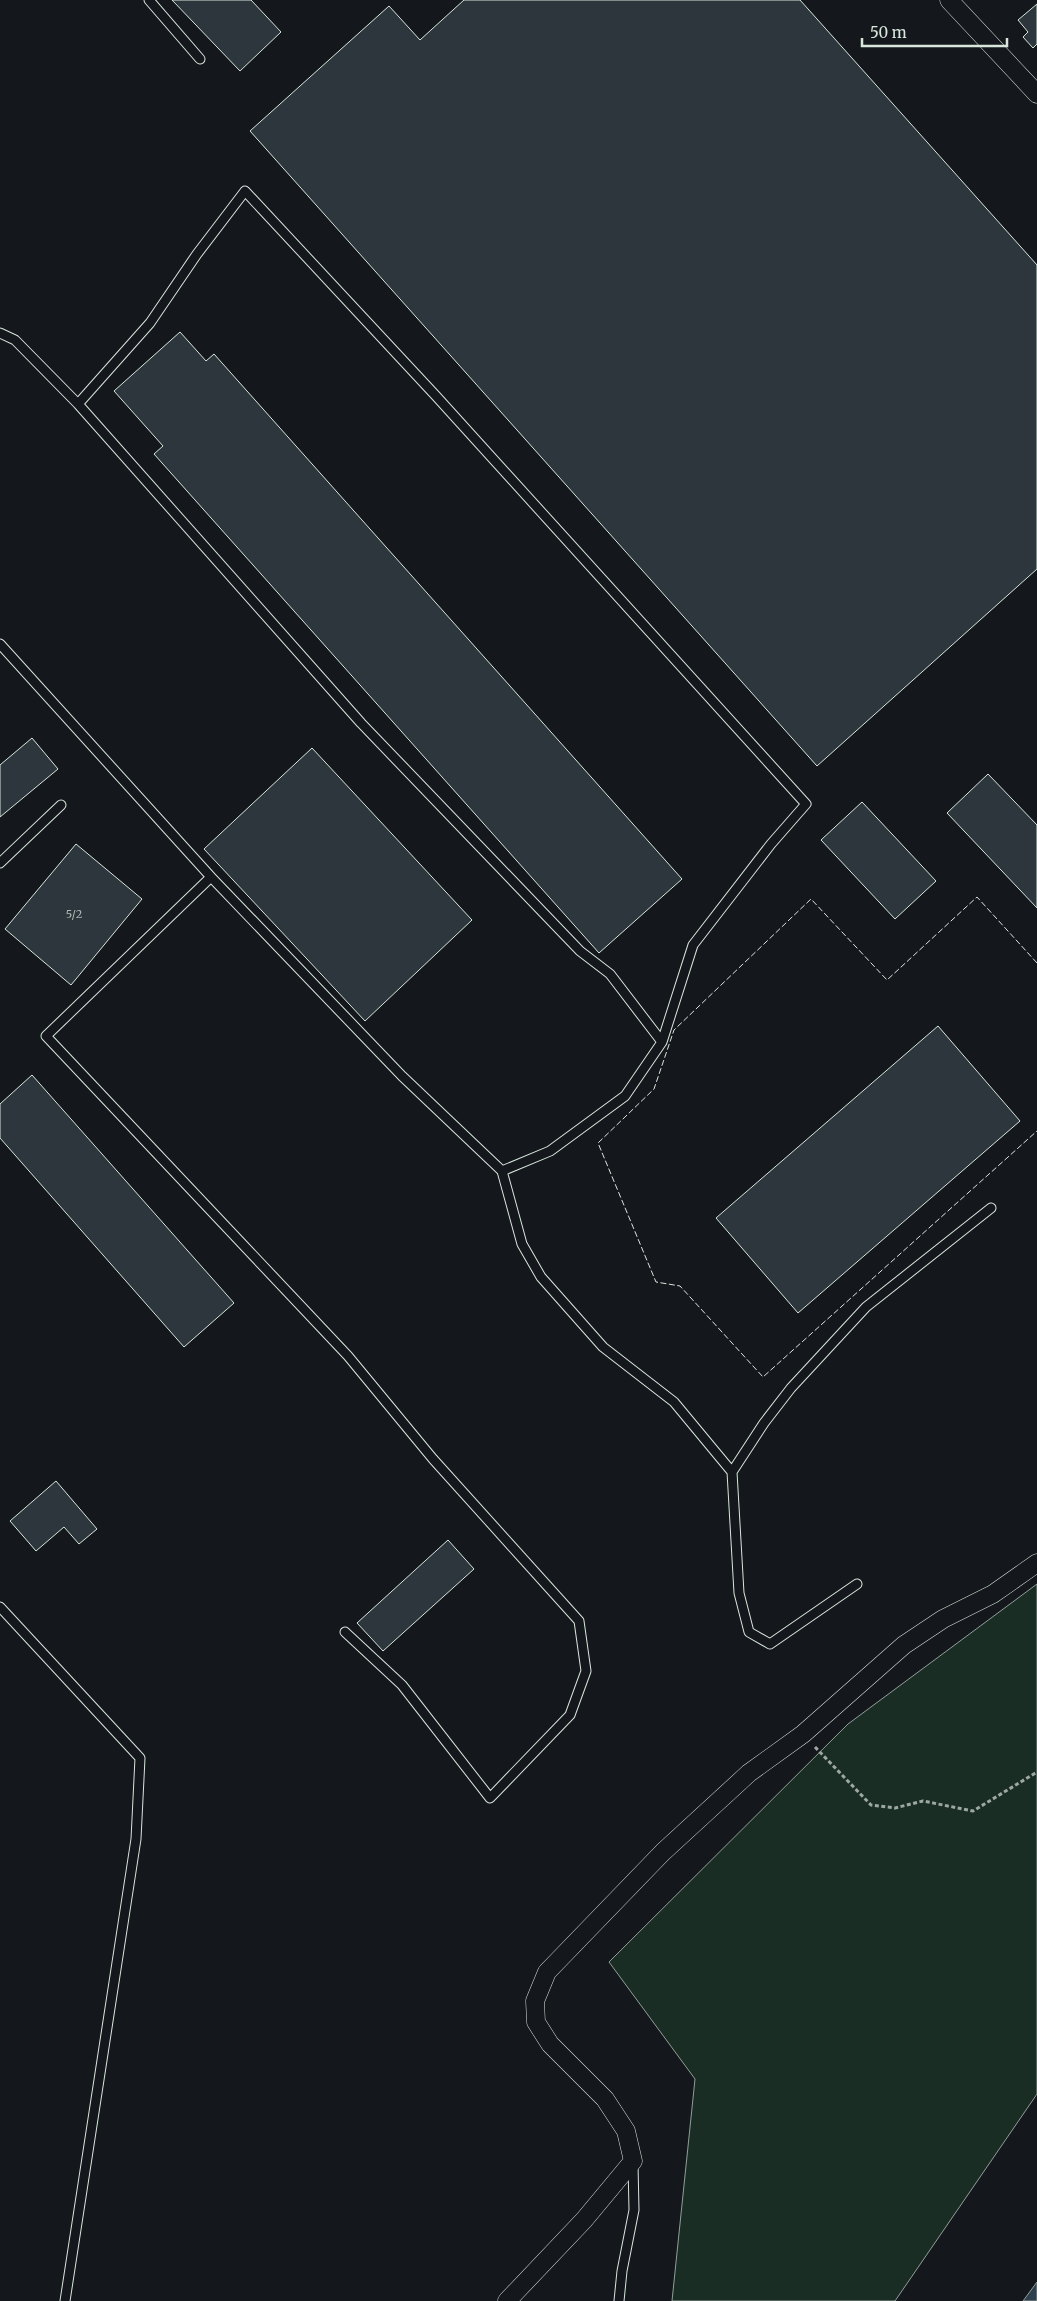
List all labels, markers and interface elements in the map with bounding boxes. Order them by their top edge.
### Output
scale bar [862,15,1007,47]
text: 50 m [870,23,907,42]
house number: 5/2 [66,907,82,921]

